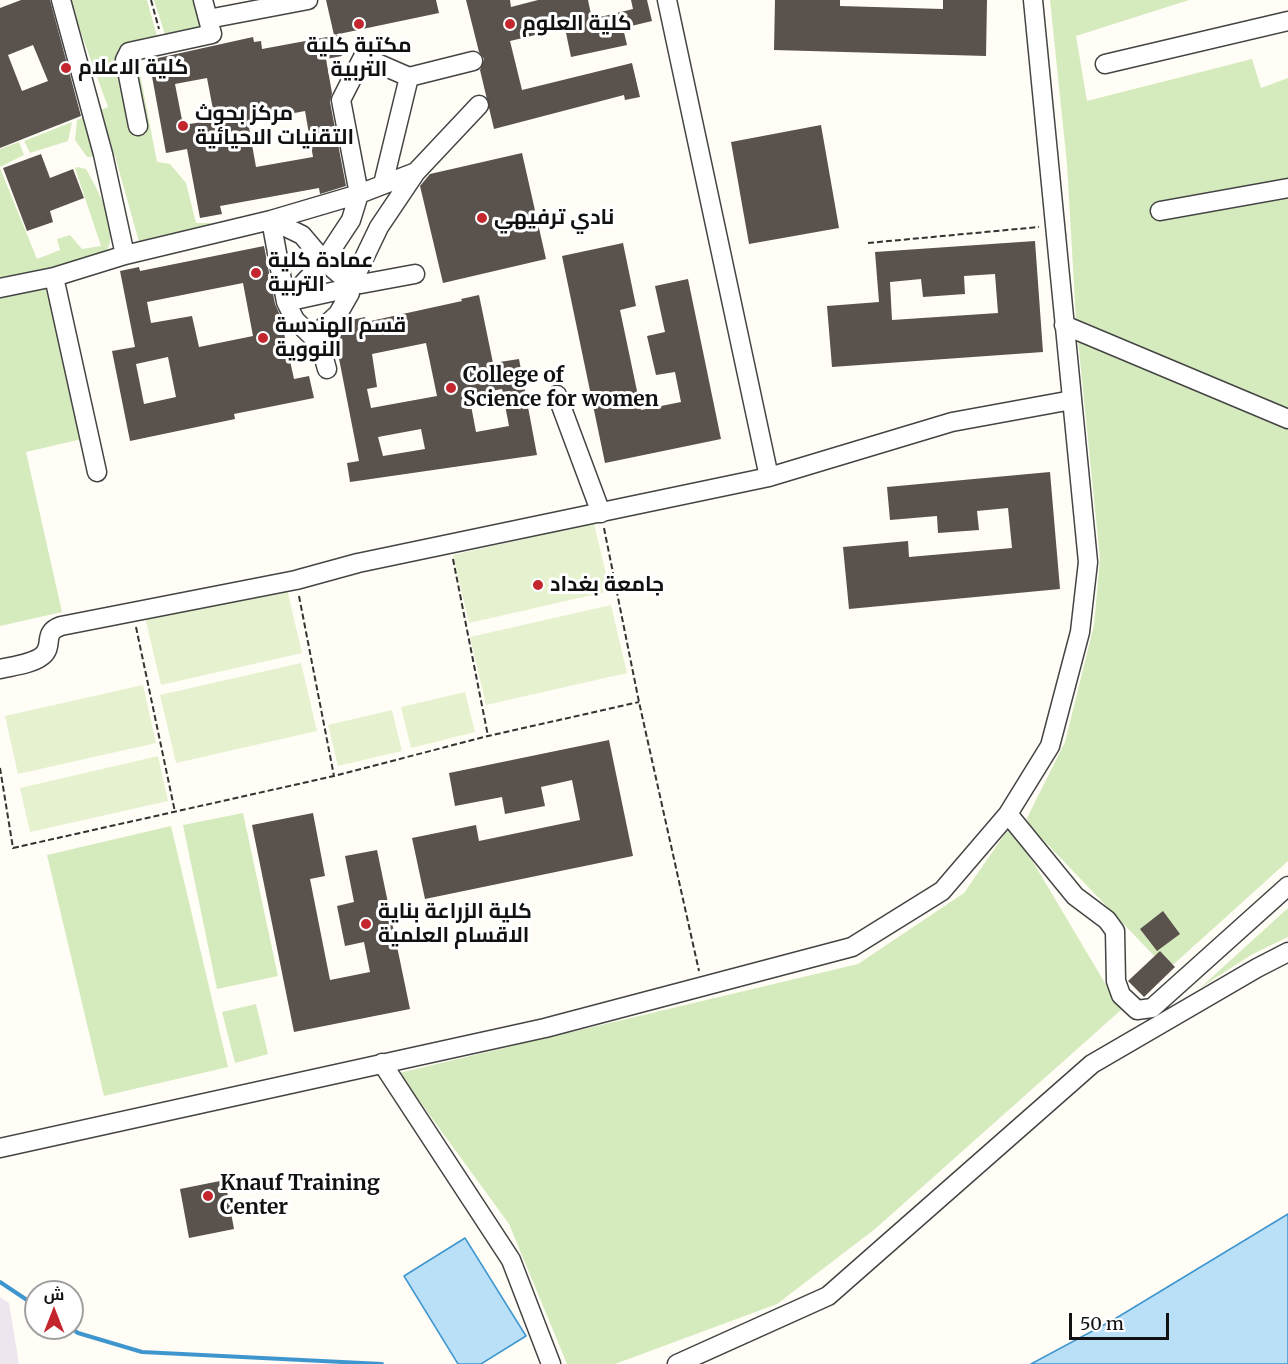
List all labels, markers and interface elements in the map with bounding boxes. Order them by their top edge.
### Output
place label: كلية العلوم [522,11,632,37]
marker: مكتبة كلية التربية [352,17,366,31]
marker: كلية العلوم [503,17,517,31]
place label: مكتبة كلية التربية [306,33,412,83]
place label: كلية الاعلام [78,55,188,81]
marker: كلية الاعلام [59,61,73,75]
place label: مركز بحوث التقنيات الاحيائية [195,101,354,151]
marker: مركز بحوث التقنيات الاحيائية [176,119,190,133]
place label: نادي ترفيهي [494,205,614,231]
marker: نادي ترفيهي [475,211,489,225]
place label: عمادة كلية التربية [268,248,373,298]
marker: عمادة كلية التربية [249,266,263,280]
place label: قسم الهندسة النووية [275,313,406,363]
marker: قسم الهندسة النووية [256,331,270,345]
place label: College of Science for women [463,363,659,413]
marker: College of Science for women [444,381,458,395]
place label: جامعة بغداد [550,572,664,598]
marker: جامعة بغداد [531,578,545,592]
place label: كلية الزراعة بناية الاقسام العلمية [378,899,532,949]
marker: كلية الزراعة بناية الاقسام العلمية [359,917,373,931]
place label: Knauf Training Center [220,1171,380,1221]
marker: Knauf Training Center [201,1189,215,1203]
north arrow [24,1280,84,1340]
text: ش [44,1284,64,1304]
scale bar [1072,1301,1172,1339]
text: 50 m [1080,1312,1124,1335]

